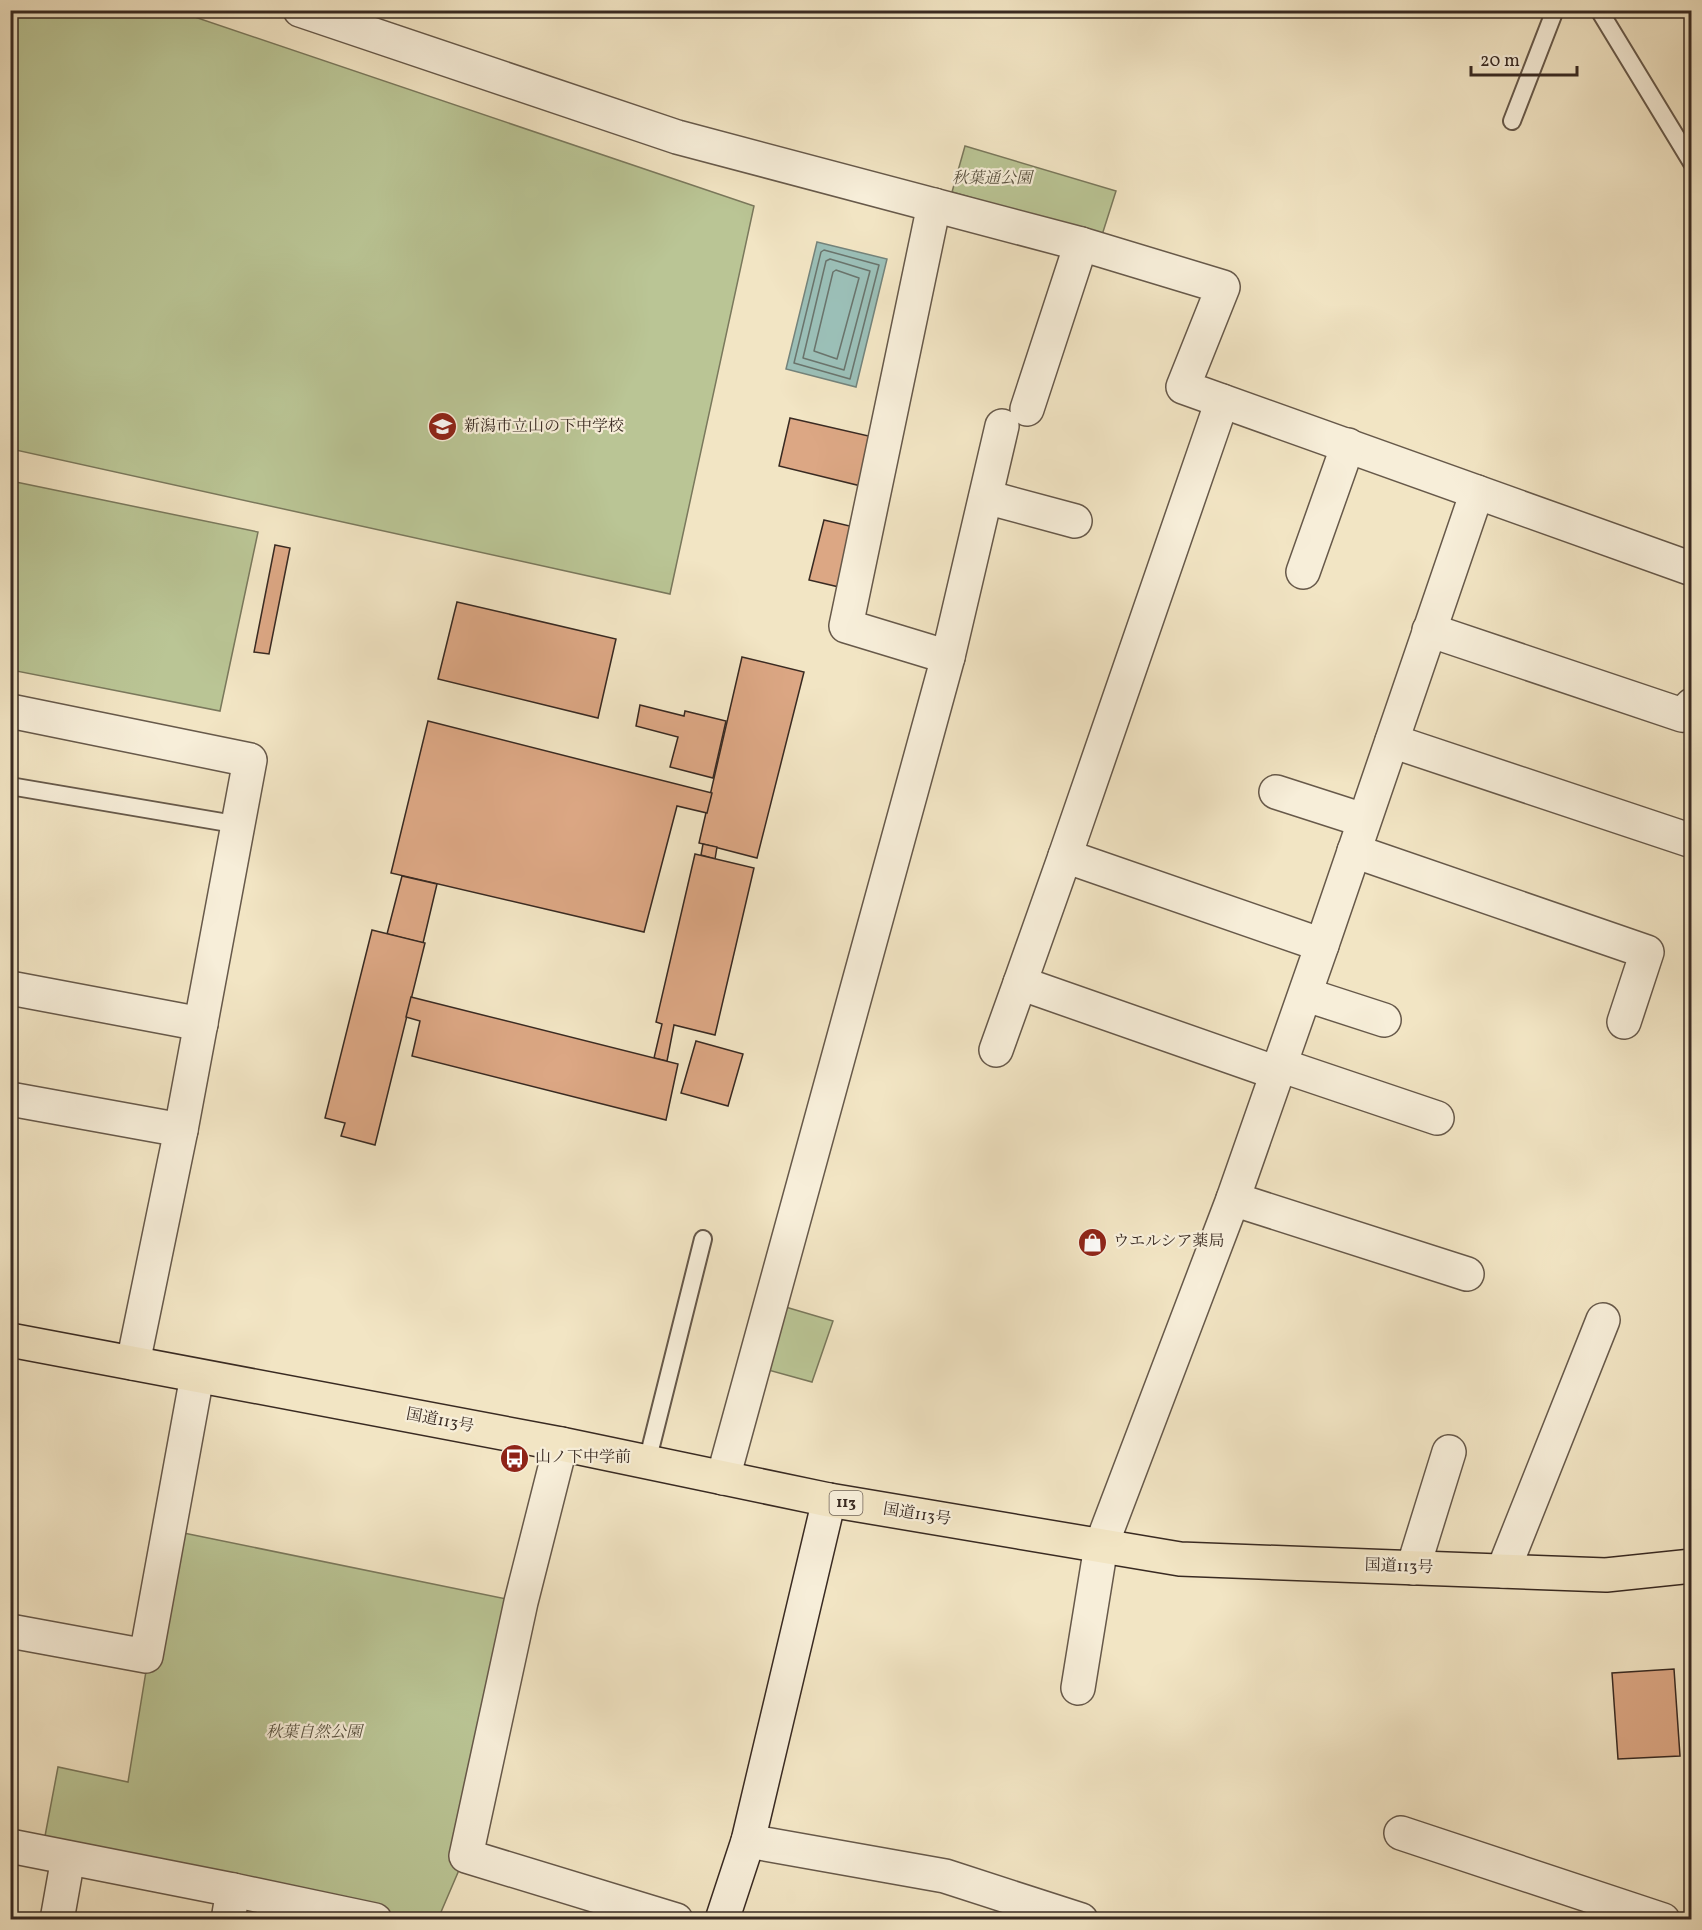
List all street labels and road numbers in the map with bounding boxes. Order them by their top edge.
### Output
street label: 国道113号 [404,1404,476,1438]
road number: 113 [830,1491,862,1515]
street label: 国道113号 [881,1499,953,1531]
street label: 国道113号 [1364,1555,1434,1579]

